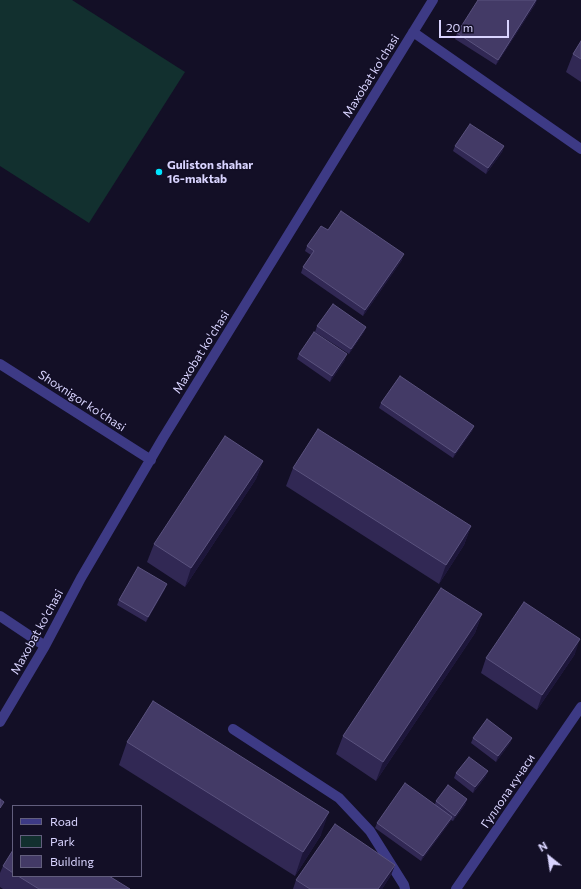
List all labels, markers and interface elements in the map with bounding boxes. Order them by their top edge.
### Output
scale bar [441,12,511,38]
text: 20 m [446,20,473,34]
street label: Maxobat ko'chasi [340,32,402,120]
place label: Guliston shahar 16-maktab [167,158,253,186]
marker: Guliston shahar 16-maktab [154,167,164,177]
street label: Maxobat ko'chasi [170,308,232,396]
street label: Shoxnigor ko'chasi [36,367,128,435]
street label: Maxobat ko'chasi [8,587,66,677]
street label: Гуллола кучаси [478,751,538,831]
legend [12,805,142,877]
text: Road [50,814,78,828]
text: Park [50,834,75,848]
north arrow [529,837,569,877]
text: N [536,838,550,854]
text: Building [50,854,94,868]

